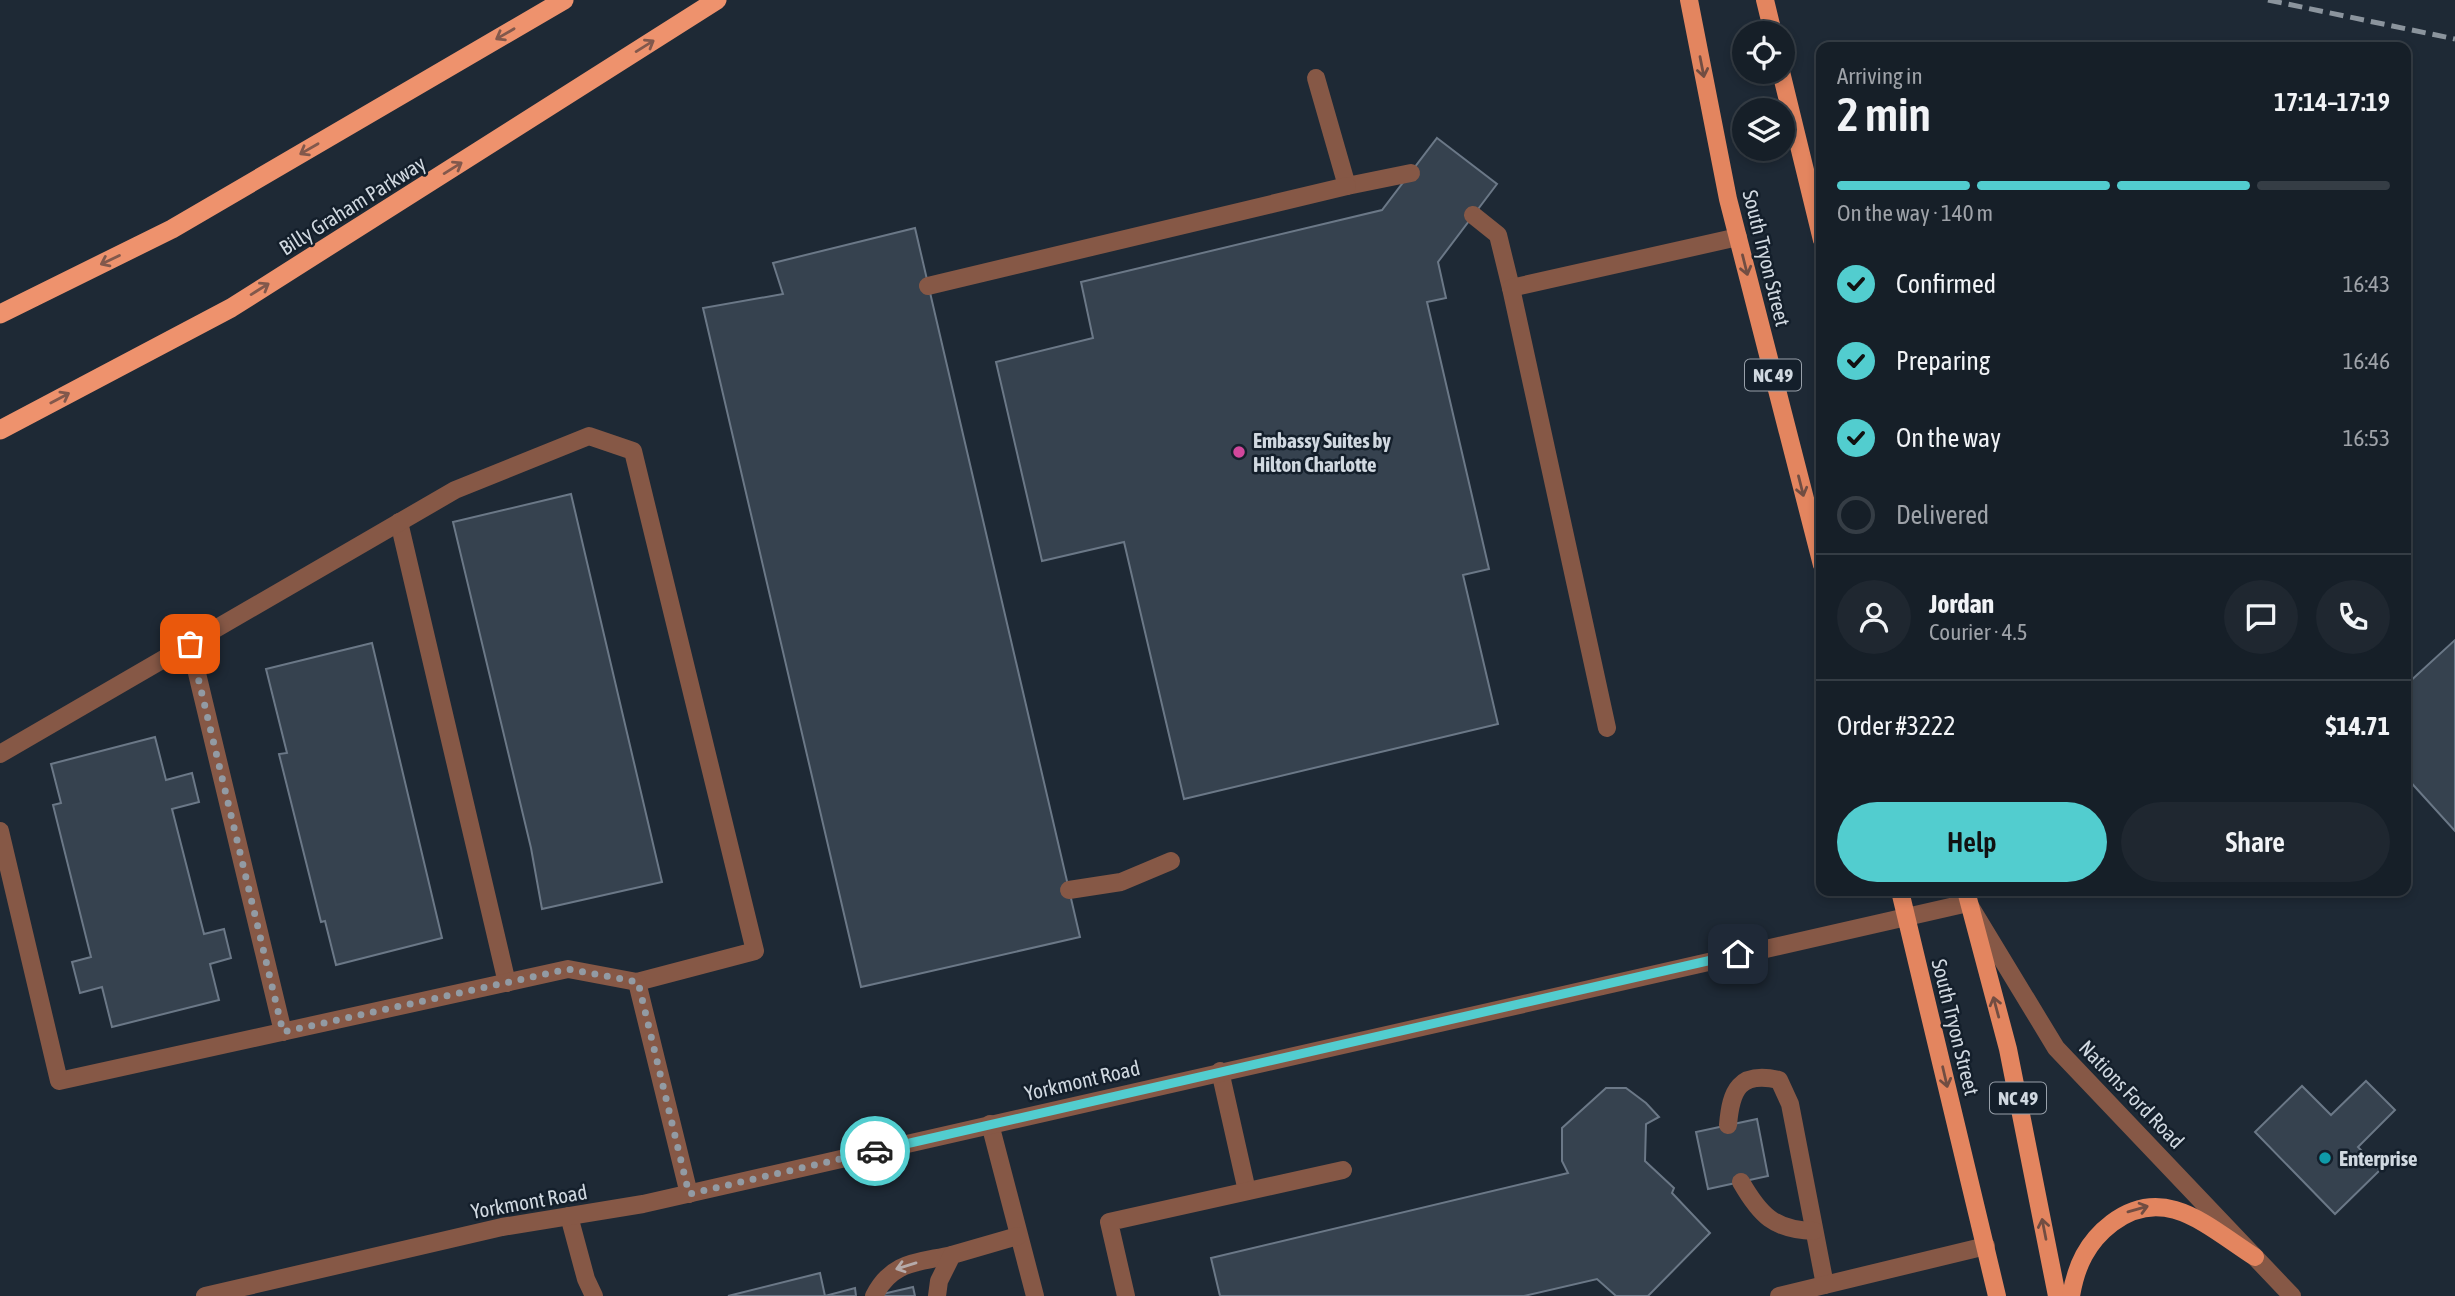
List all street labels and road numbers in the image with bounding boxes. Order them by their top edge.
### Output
street label: Billy Graham Parkway [275,150,430,260]
street label: South Tryon Street [1738,187,1796,329]
road number: NC 49 [1745,360,1801,390]
street label: South Tryon Street [1927,956,1985,1098]
street label: Nations Ford Road [2075,1035,2189,1153]
street label: Yorkmont Road [1022,1055,1142,1105]
road number: NC 49 [1990,1082,2046,1114]
street label: Yorkmont Road [469,1179,589,1223]

